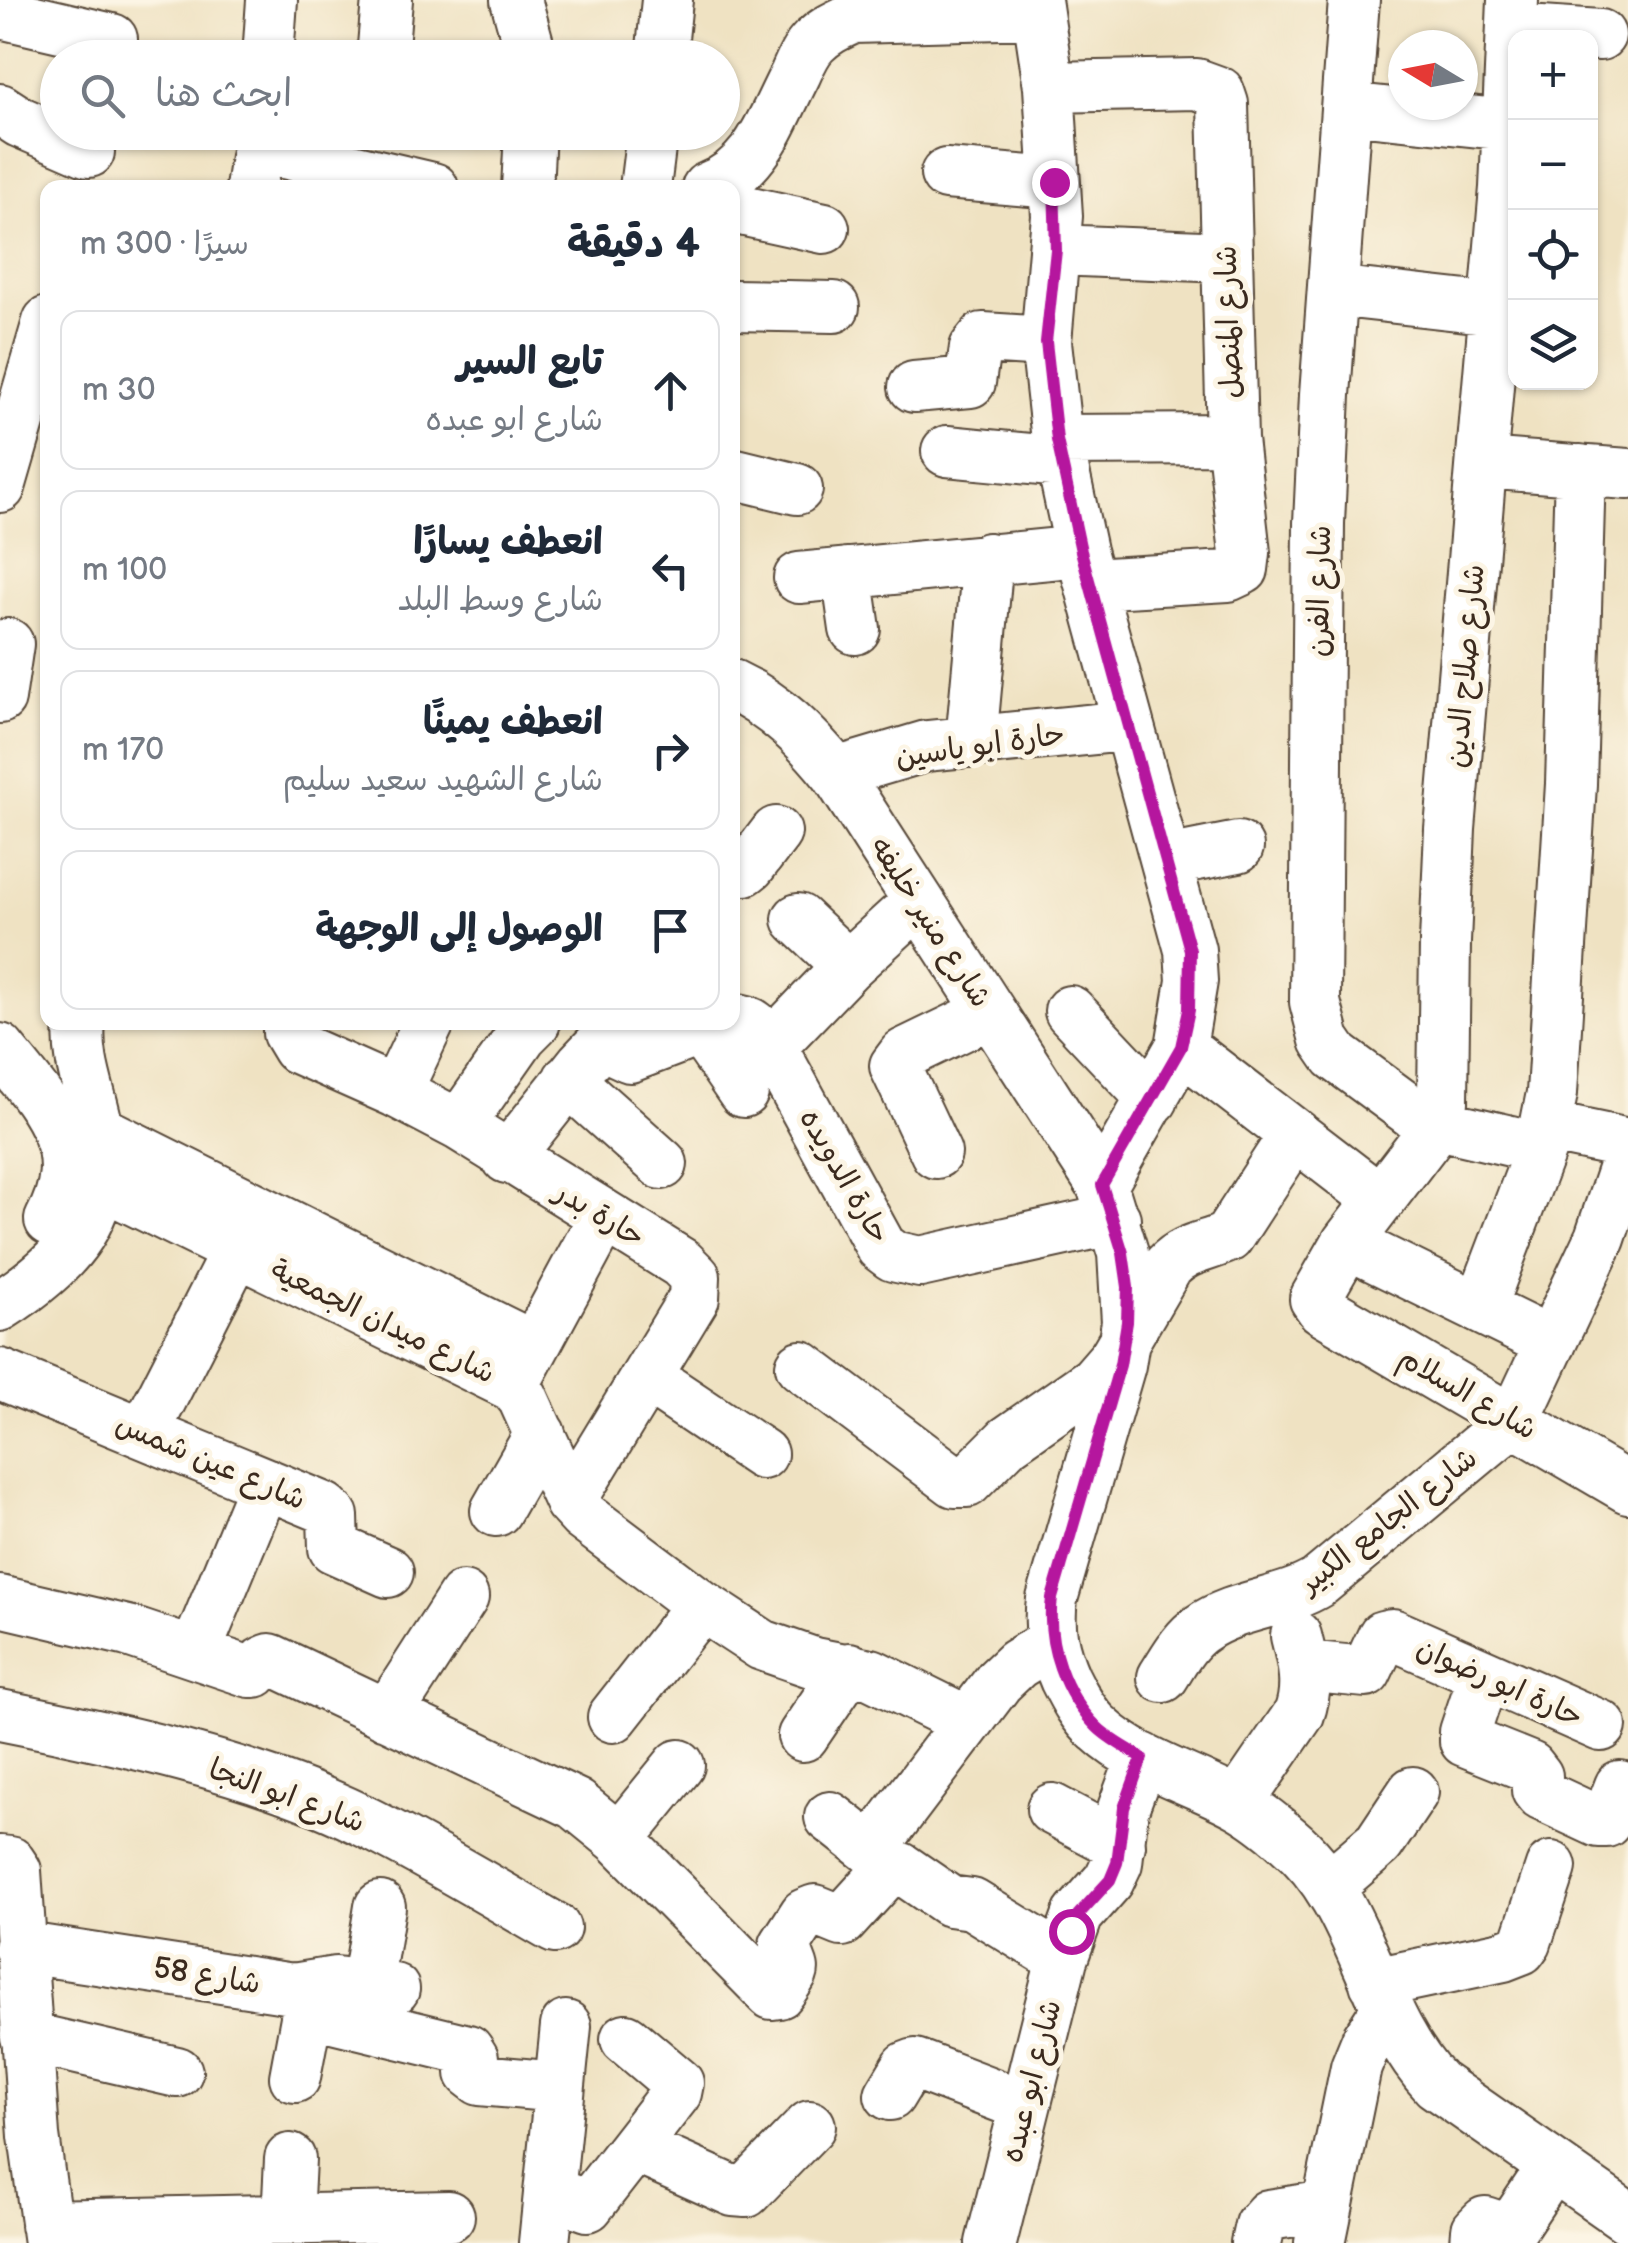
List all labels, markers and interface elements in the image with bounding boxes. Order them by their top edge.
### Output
north arrow [1388,30,1478,120]
map controls [1508,30,1598,390]
button: + [1508,30,1598,120]
search box [40,40,740,150]
icon: search [75,68,130,123]
text: ابحث هنا [155,72,292,117]
button: − [1508,120,1598,210]
route end [1032,160,1078,206]
button: locate [1508,210,1598,300]
text: 4 دقيقة [567,219,700,270]
text: سيرًا · 300 m [80,225,249,264]
street label: شارع المنصل [1208,245,1252,399]
button: layers [1508,300,1598,390]
text: تابع السير [457,340,603,385]
icon: ahead [643,363,698,418]
text: 30 m [82,371,156,410]
text: شارع ابو عبده [425,401,603,440]
text: انعطف يسارًا [413,520,603,565]
street label: شارع الفرن [1301,525,1341,657]
icon: left [643,543,698,598]
text: 100 m [82,551,167,590]
street label: شارع صلاح الدين [1439,563,1495,770]
text: شارع وسط البلد [397,581,603,620]
text: انعطف يمينًا [423,700,603,745]
street label: حارة ابو ياسين [893,716,1067,776]
icon: right [643,723,698,778]
text: 170 m [82,731,164,770]
text: شارع الشهيد سعيد سليم [283,761,603,800]
street label: شارع منير خليفه [860,831,999,1016]
icon: arrive [643,903,698,958]
text: الوصول إلى الوجهة [315,907,603,952]
street label: حارة الدويده [791,1103,897,1250]
street label: حارة بدر [545,1172,651,1256]
street label: شارع ميدان الجمعية [264,1252,501,1394]
street label: شارع السلام [1391,1340,1543,1450]
street label: شارع عين شمس [110,1406,311,1520]
street label: شارع الجامع الكبير [1290,1440,1486,1606]
street label: حارة ابو رضوان [1411,1630,1588,1736]
street label: شارع ابو النجا [203,1751,370,1843]
route start [1049,1909,1095,1955]
street label: شارع 58 [151,1950,263,2004]
street label: شارع ابو عبده [994,1996,1072,2167]

